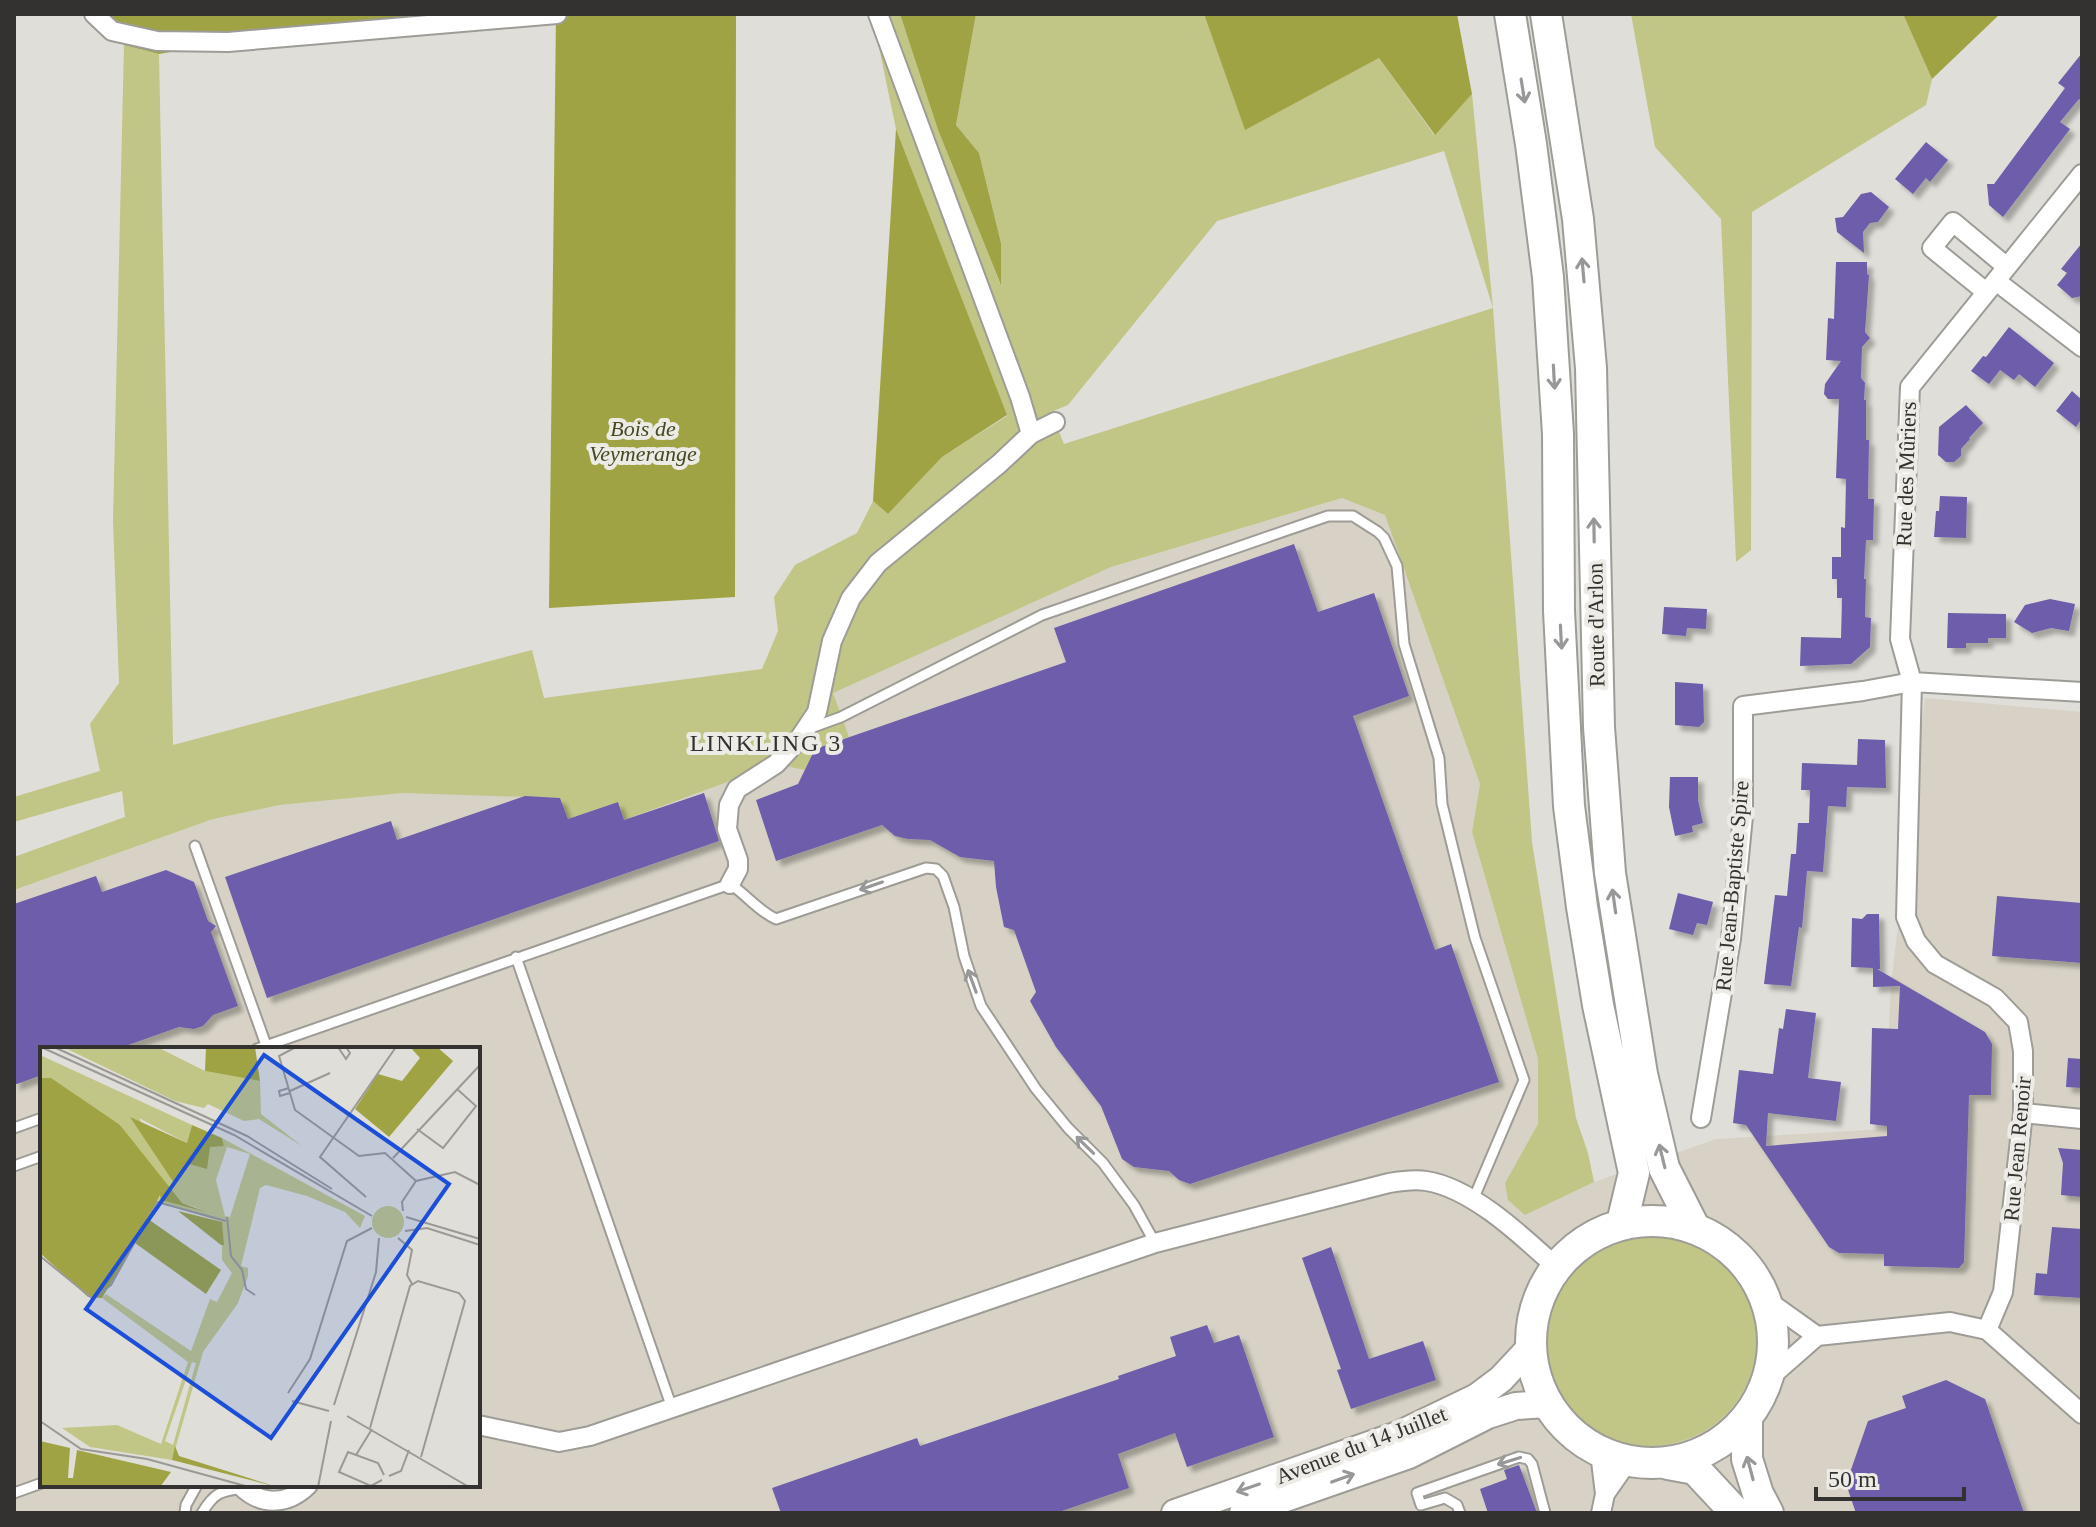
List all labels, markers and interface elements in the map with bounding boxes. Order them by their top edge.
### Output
one-way arrow [1516,78,1531,103]
one-way arrow [1575,257,1590,284]
one-way arrow [1547,363,1562,390]
street label: Rue des Mûriers [1891,401,1921,547]
park label: Bois de Veymerange [589,416,697,466]
one-way arrow [1587,517,1602,544]
street label: Route d'Arlon [1582,563,1610,687]
one-way arrow [1553,623,1568,650]
district label: LINKLING 3 [690,730,842,756]
street label: Rue Jean-Baptiste Spire [1710,780,1754,992]
one-way arrow [859,880,884,895]
one-way arrow [1606,889,1621,914]
one-way arrow [964,969,978,994]
inset map [40,1047,480,1487]
street label: Rue Jean Renoir [1998,1075,2036,1223]
one-way arrow [1075,1135,1095,1154]
one-way arrow [1653,1144,1668,1170]
street label: Avenue du 14 Juillet [1272,1401,1450,1489]
scale bar [1816,1451,1964,1501]
one-way arrow [1496,1454,1522,1469]
one-way arrow [1742,1455,1757,1481]
text: 50 m [1828,1466,1877,1492]
one-way arrow [1330,1470,1355,1485]
one-way arrow [1236,1481,1261,1496]

